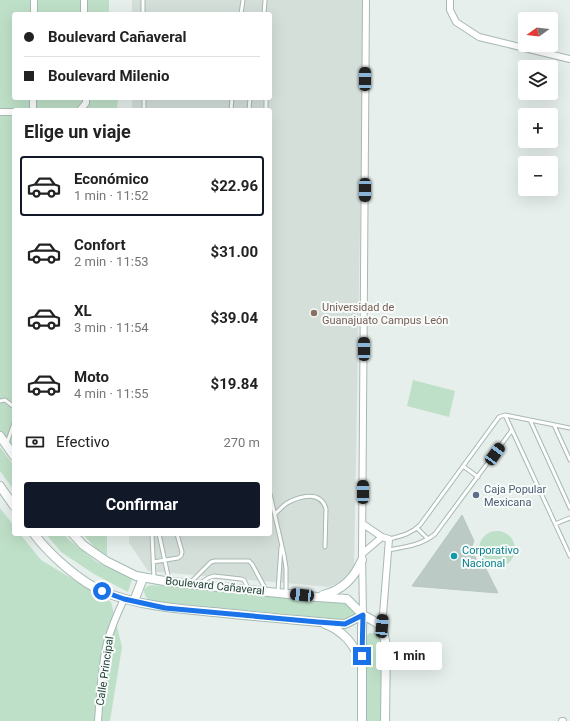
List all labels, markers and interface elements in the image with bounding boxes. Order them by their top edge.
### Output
north arrow [518,12,558,52]
map controls [518,12,558,196]
text: Boulevard Cañaveral [48,28,186,46]
button: layers [518,60,558,100]
text: Boulevard Milenio [48,67,169,85]
car [359,67,371,91]
button: + [518,108,558,148]
text: Elige un viaje [24,121,131,142]
button: − [518,156,558,196]
icon: car [26,168,62,204]
text: Económico [74,170,149,188]
text: $22.96 [211,177,258,195]
car [359,178,371,202]
text: 1 min · 11:52 [74,188,149,203]
icon: car [26,234,62,270]
text: Confort [74,236,125,254]
text: $31.00 [211,243,258,261]
text: 2 min · 11:53 [74,254,149,269]
icon: car [26,300,62,336]
place label: Universidad de Guanajuato Campus León [322,301,448,327]
text: XL [74,302,92,320]
marker: Universidad de Guanajuato Campus León [309,308,319,318]
text: $39.04 [211,309,258,327]
text: 3 min · 11:54 [74,320,149,335]
car [358,337,370,361]
icon: car [26,366,62,402]
text: Moto [74,368,109,386]
text: $19.84 [211,375,258,393]
text: 4 min · 11:55 [74,386,149,401]
icon: cash [24,431,46,453]
text: Efectivo [56,433,110,451]
text: 270 m [223,435,260,450]
car [483,441,507,467]
car [357,480,369,504]
button: Confirmar [24,482,260,528]
place label: Caja Popular Mexicana [484,483,547,509]
marker: Caja Popular Mexicana [471,490,481,500]
place label: Corporativo Nacional [462,544,519,570]
marker: Corporativo Nacional [449,551,459,561]
street label: Boulevard Cañaveral [165,574,265,598]
route start [93,582,111,600]
car [289,588,315,602]
car [375,614,389,638]
street label: Calle Principal [94,636,116,706]
callout: 1 min [376,642,442,670]
route end [353,647,371,665]
text: 1 min [393,648,425,663]

